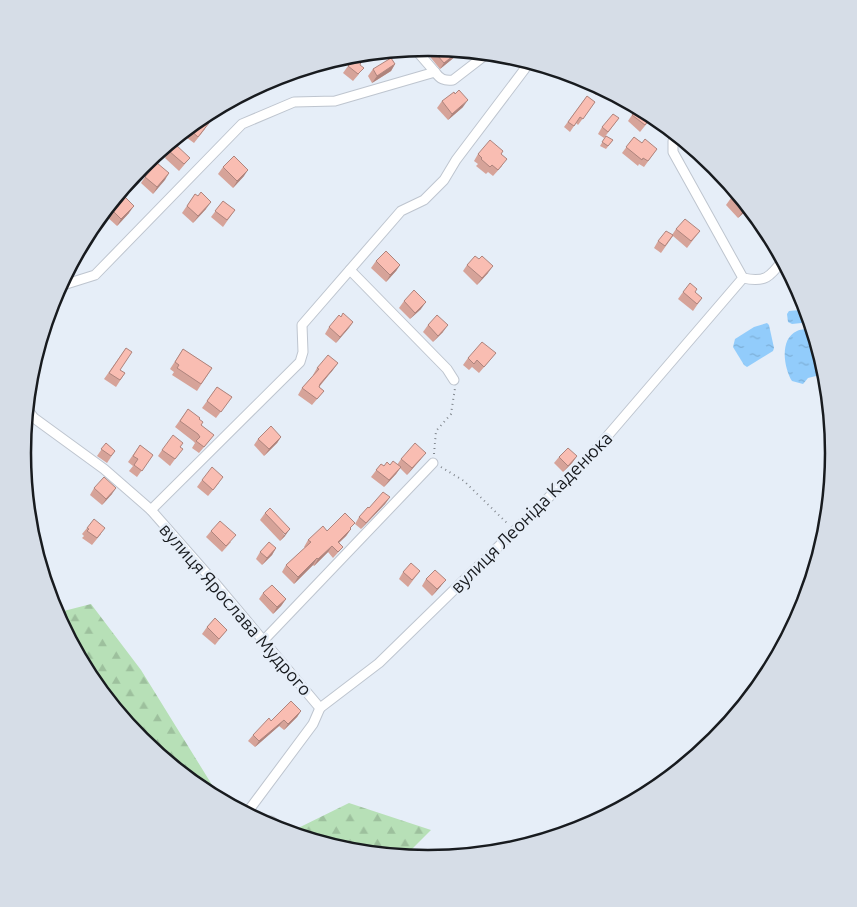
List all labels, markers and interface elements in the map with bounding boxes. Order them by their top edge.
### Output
street label: вулиця Леоніда Каденюка [446,427,616,597]
street label: вулиця Ярослава Мудрого [156,519,316,699]

